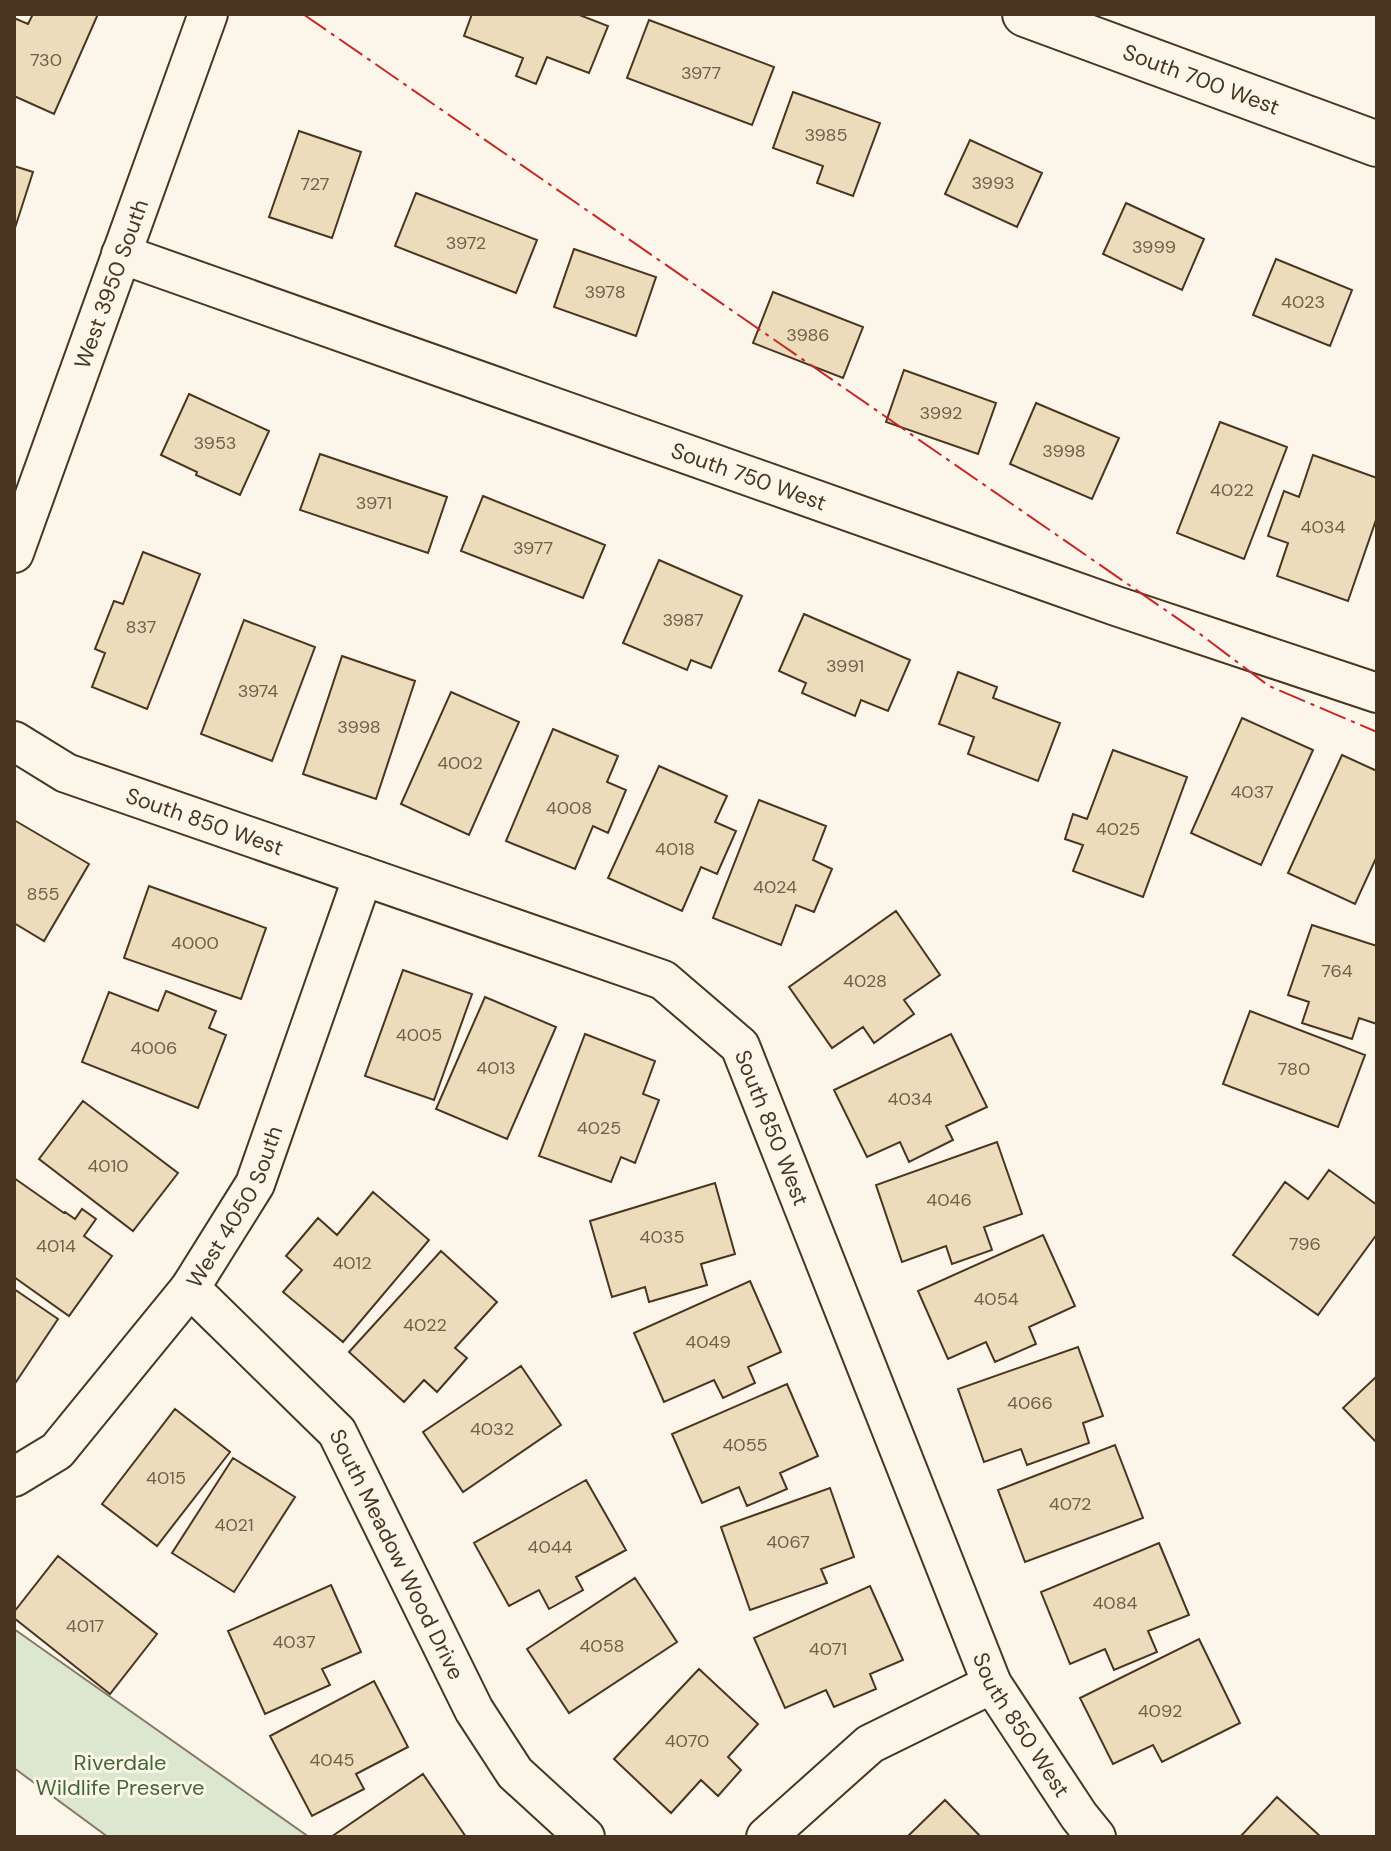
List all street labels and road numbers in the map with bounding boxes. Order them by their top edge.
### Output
street label: South 700 West [1119,37,1284,122]
street label: West 3950 South [68,195,155,373]
street label: South 750 West [667,436,830,517]
street label: South 850 West [122,781,287,862]
street label: South 850 West [728,1046,816,1210]
street label: West 4050 South [180,1122,289,1293]
street label: South Meadow Wood Drive [323,1424,471,1684]
street label: South 850 West [966,1648,1076,1803]

